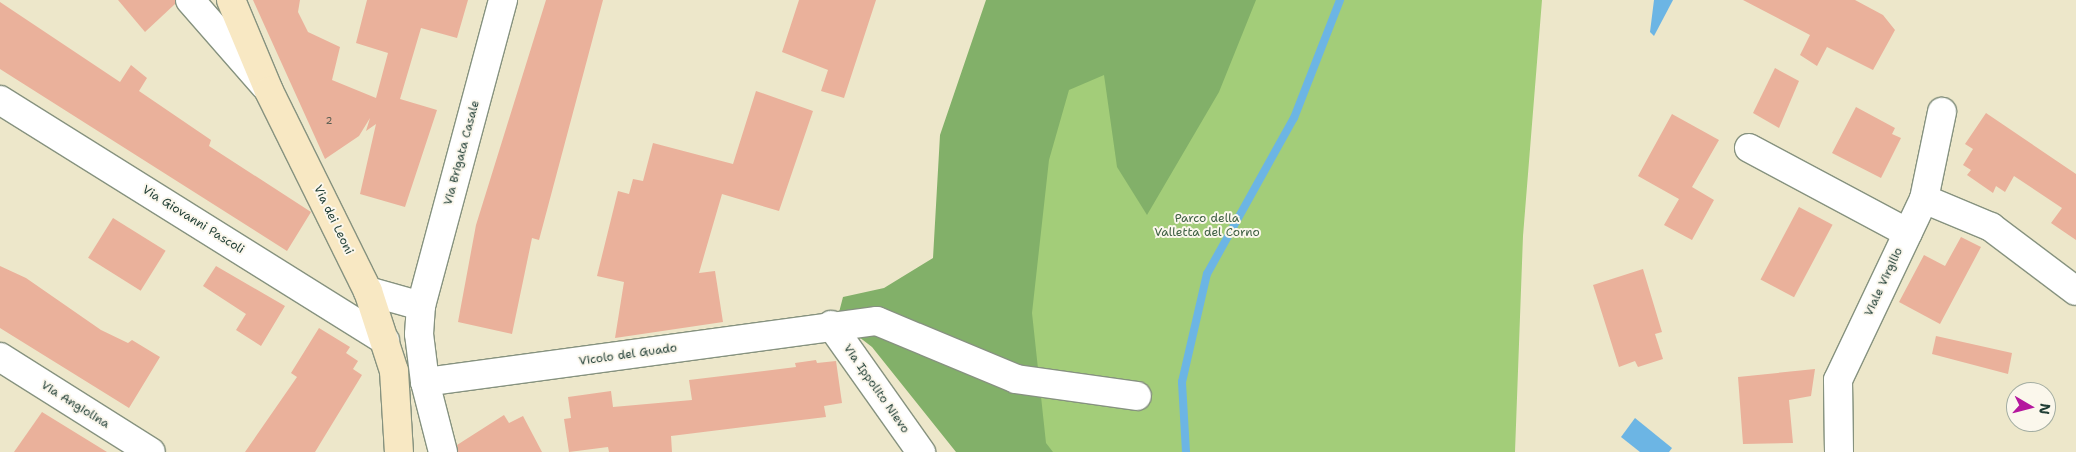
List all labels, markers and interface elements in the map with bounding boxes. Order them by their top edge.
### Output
street label: Via Brigata Casale [441,99,483,207]
house number: 2 [326,115,332,127]
street label: Via Giovanni Pascoli [139,183,247,257]
street label: Via dei Leoni [310,183,356,257]
park label: Parco della Valletta del Corno [1154,212,1260,240]
street label: Viale Virgilio [1862,245,1906,319]
street label: Vicolo del Guado [578,341,678,369]
street label: Via Ippolito Nievo [840,342,912,436]
street label: Via Angiolina [38,378,112,432]
north arrow [2006,382,2056,432]
text: N [2035,402,2055,416]

